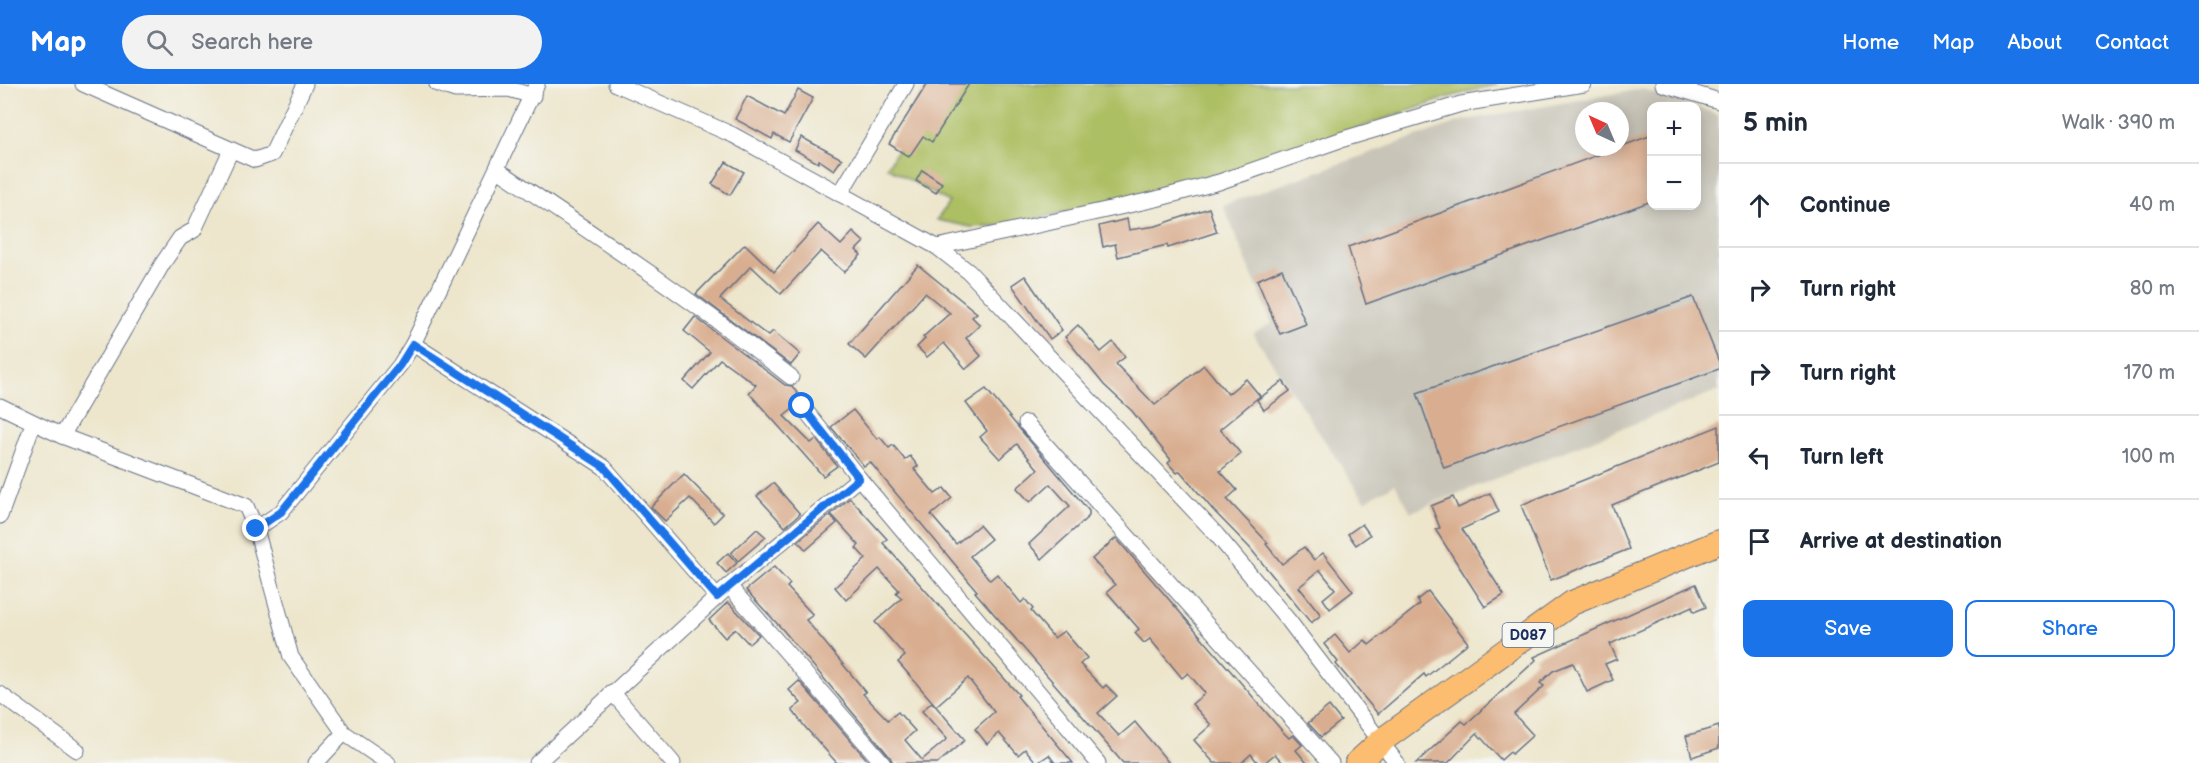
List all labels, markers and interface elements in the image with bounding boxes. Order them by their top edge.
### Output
search box [122,15,542,69]
text: Map [30,26,86,59]
icon: search [143,26,176,59]
text: Search here [191,29,313,56]
text: Home [1842,30,1899,55]
text: Map [1932,30,1974,55]
text: About [2007,30,2062,55]
text: Contact [2095,30,2169,55]
north arrow [1575,102,1629,156]
map controls [1647,102,1701,210]
button: + [1647,102,1701,156]
text: 5 min [1743,108,1808,139]
text: Walk · 390 m [2062,111,2175,135]
button: − [1647,156,1701,210]
icon: ahead [1743,189,1776,222]
text: Continue [1800,192,1890,219]
text: 40 m [2129,193,2175,217]
icon: right [1743,273,1776,306]
text: Turn right [1800,276,1896,303]
text: 80 m [2130,277,2175,301]
icon: right [1743,357,1776,390]
text: Turn right [1800,360,1896,387]
text: 170 m [2124,361,2175,385]
route start [788,392,814,418]
icon: left [1743,441,1776,474]
text: Turn left [1800,444,1884,471]
text: 100 m [2122,445,2175,469]
route end [242,515,268,541]
icon: arrive [1743,525,1776,558]
text: Arrive at destination [1800,528,2002,555]
button: Save [1743,600,1953,657]
button: Share [1965,600,2175,657]
road number: D087 [1502,623,1553,647]

